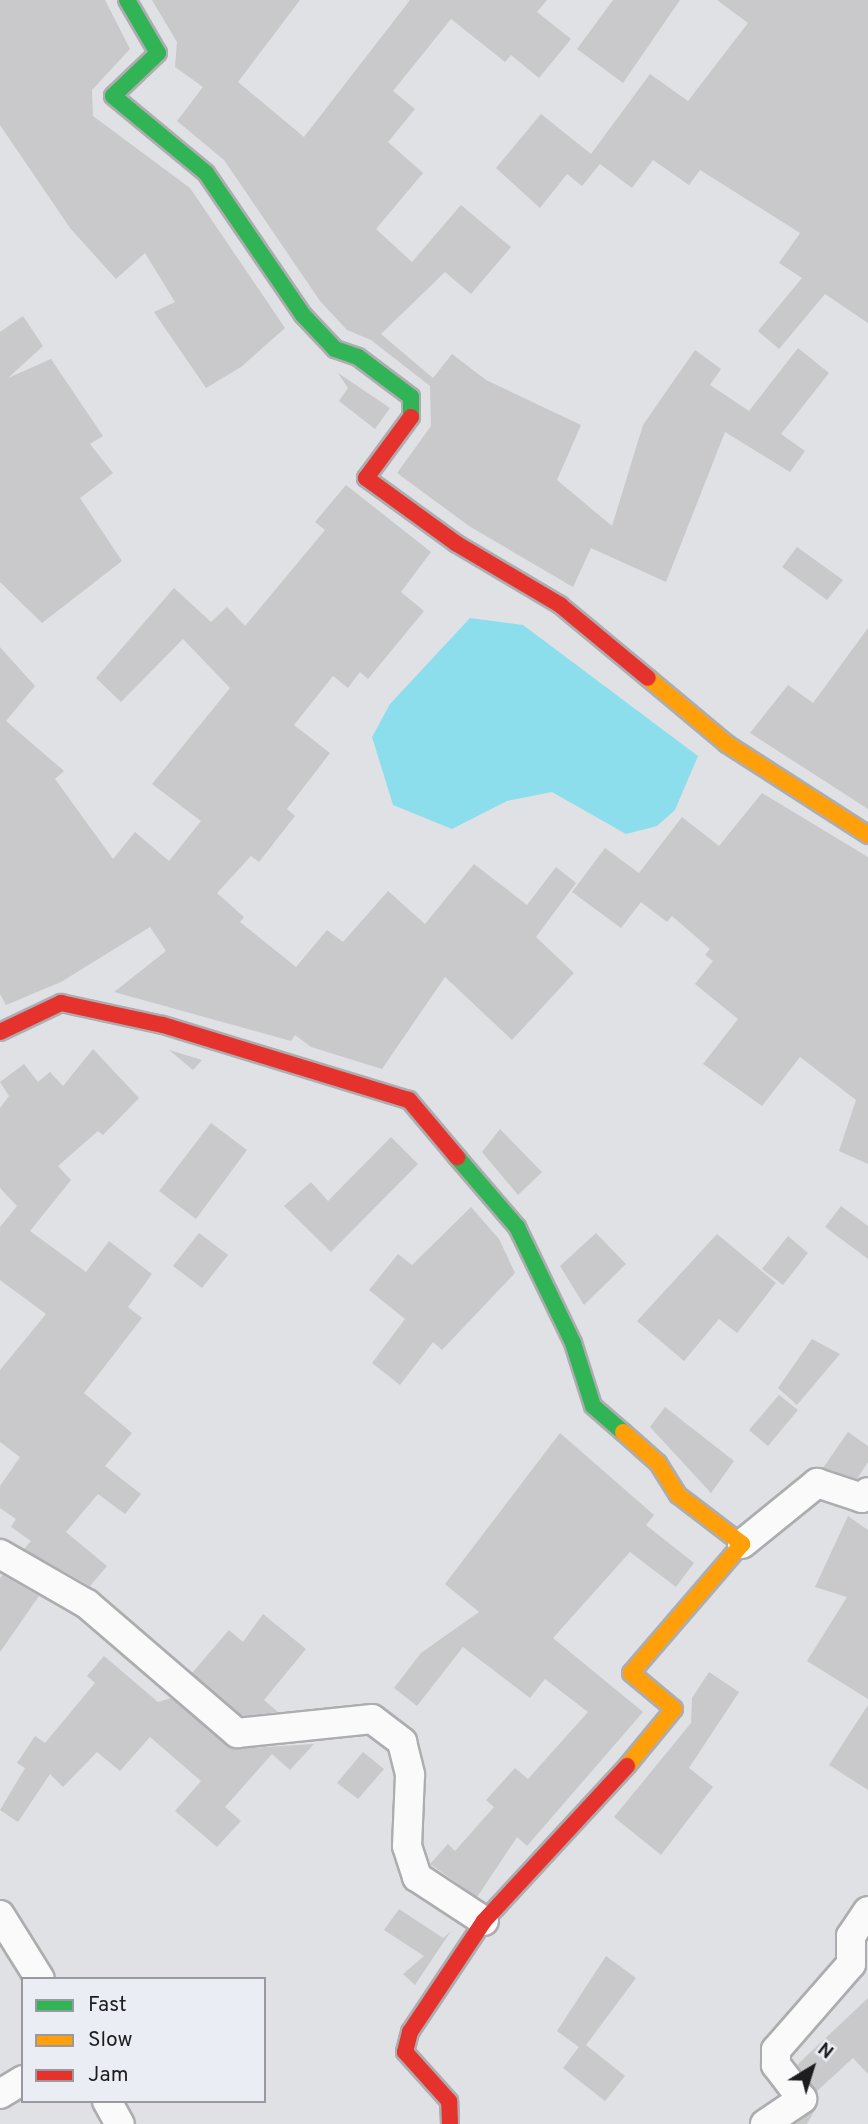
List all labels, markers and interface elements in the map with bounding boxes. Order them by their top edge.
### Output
legend [21,1977,266,2103]
text: Fast [88,1992,127,2019]
text: Slow [88,2027,133,2054]
north arrow [777,2033,847,2103]
text: N [812,2038,838,2065]
text: Jam [88,2062,129,2089]

